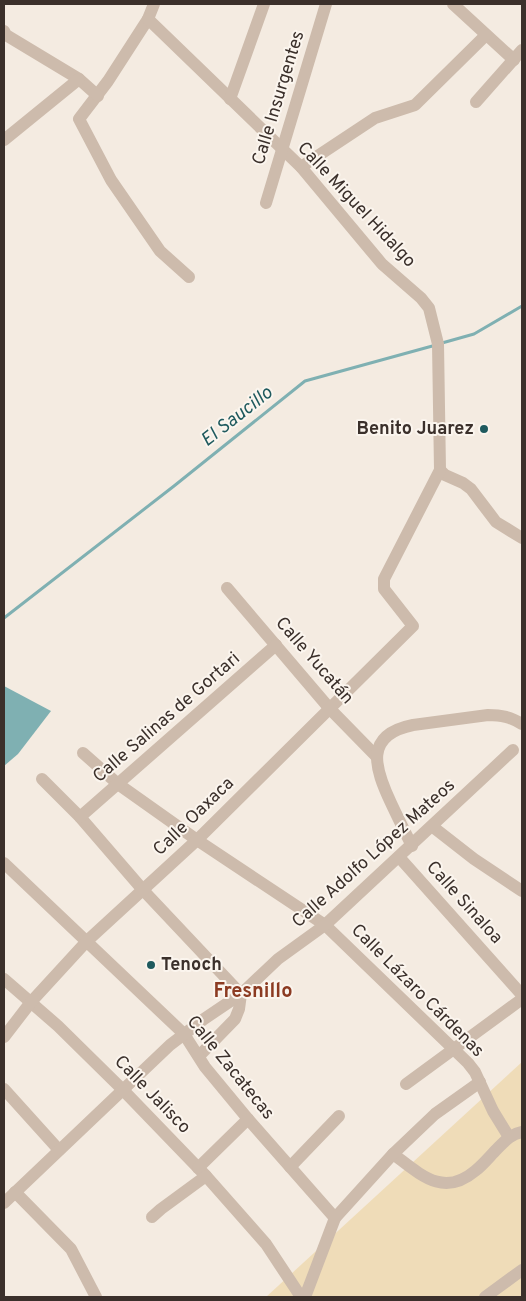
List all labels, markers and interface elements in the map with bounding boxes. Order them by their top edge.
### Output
street label: Calle Insurgentes [248,28,310,168]
street label: Calle Miguel Hidalgo [292,137,420,273]
water label: El Saucillo [196,381,278,453]
place label: Benito Juarez [356,418,474,441]
marker: Benito Juarez [478,423,490,435]
street label: Calle Yucatán [270,612,358,710]
street label: Calle Salinas de Gortari [89,648,245,788]
street label: Calle Oaxaca [149,773,239,861]
street label: Calle Adolfo López Mateos [288,775,460,933]
street label: Calle Sinaloa [421,857,507,949]
street label: Calle Lázaro Cárdenas [345,919,489,1063]
place label: Tenoch [161,954,222,977]
marker: Tenoch [145,959,157,971]
district label: Fresnillo [213,979,293,1005]
street label: Calle Zacatecas [181,1011,279,1125]
street label: Calle Jalisco [109,1051,195,1139]

